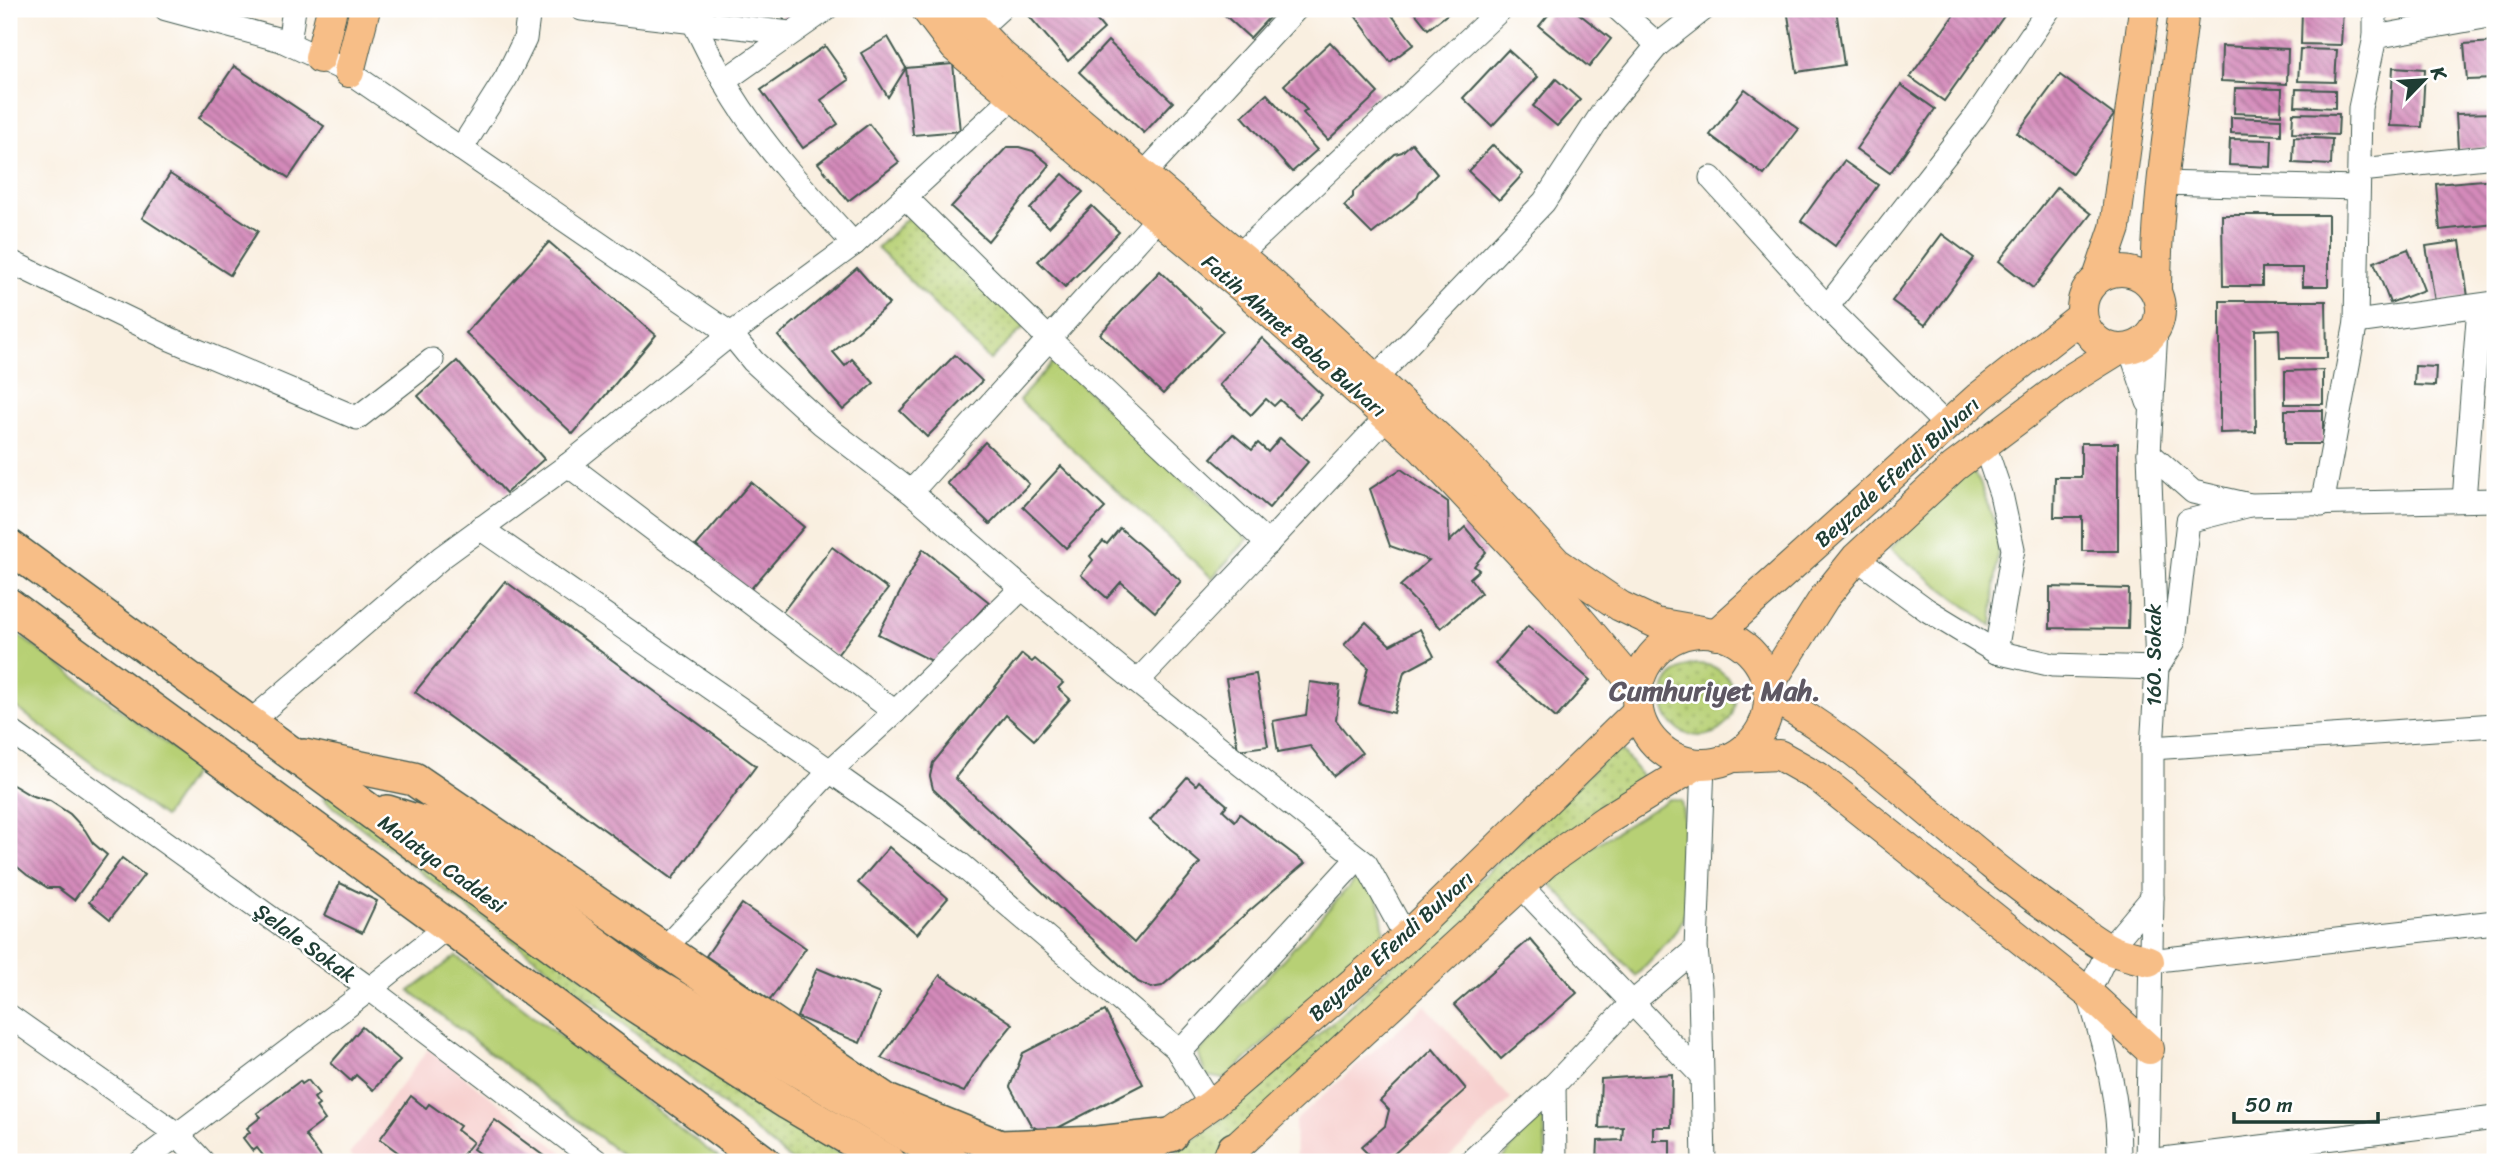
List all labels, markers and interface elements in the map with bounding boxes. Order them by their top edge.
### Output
north arrow [2388,46,2458,116]
text: K [2421,60,2457,87]
street label: Fatih Ahmet Baba Bulvarı [1193,244,1395,428]
street label: Beyzade Efendi Bulvarı [1805,387,1989,557]
street label: 160. Sokak [2135,604,2173,706]
district label: Cumhuriyet Mah. [1608,666,1821,715]
street label: Malatya Caddesi [370,804,515,924]
street label: Beyzade Efendi Bulvarı [1299,861,1483,1031]
street label: Şelale Sokak [246,893,365,994]
scale bar [2234,1080,2378,1124]
text: 50 m [2245,1086,2293,1124]

